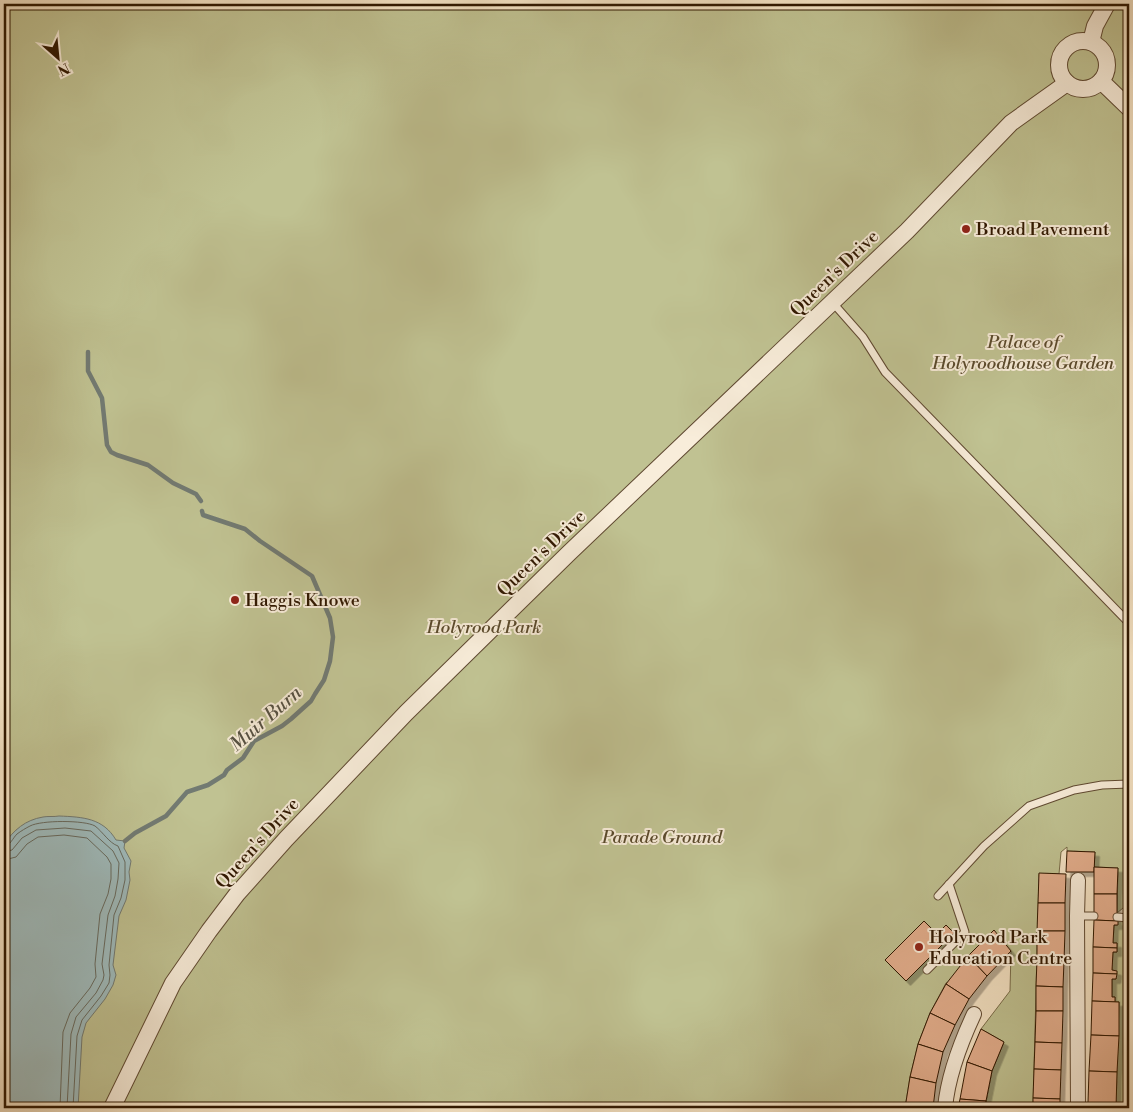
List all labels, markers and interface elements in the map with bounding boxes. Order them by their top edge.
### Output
north arrow [32,32,82,82]
text: N [54,58,72,79]
place label: Broad Pavement [975,218,1110,241]
marker: Broad Pavement [960,223,972,235]
street label: Queen's Drive [785,225,884,321]
park label: Palace of Holyroodhouse Garden [931,331,1115,375]
street label: Queen's Drive [492,505,591,601]
place label: Haggis Knowe [245,589,360,612]
marker: Haggis Knowe [229,594,241,606]
park label: Holyrood Park [426,616,541,639]
water label: Muir Burn [225,681,307,757]
street label: Queen's Drive [210,793,304,894]
park label: Parade Ground [601,826,723,849]
place label: Holyrood Park Education Centre [929,926,1072,970]
marker: Holyrood Park Education Centre [913,941,925,953]

